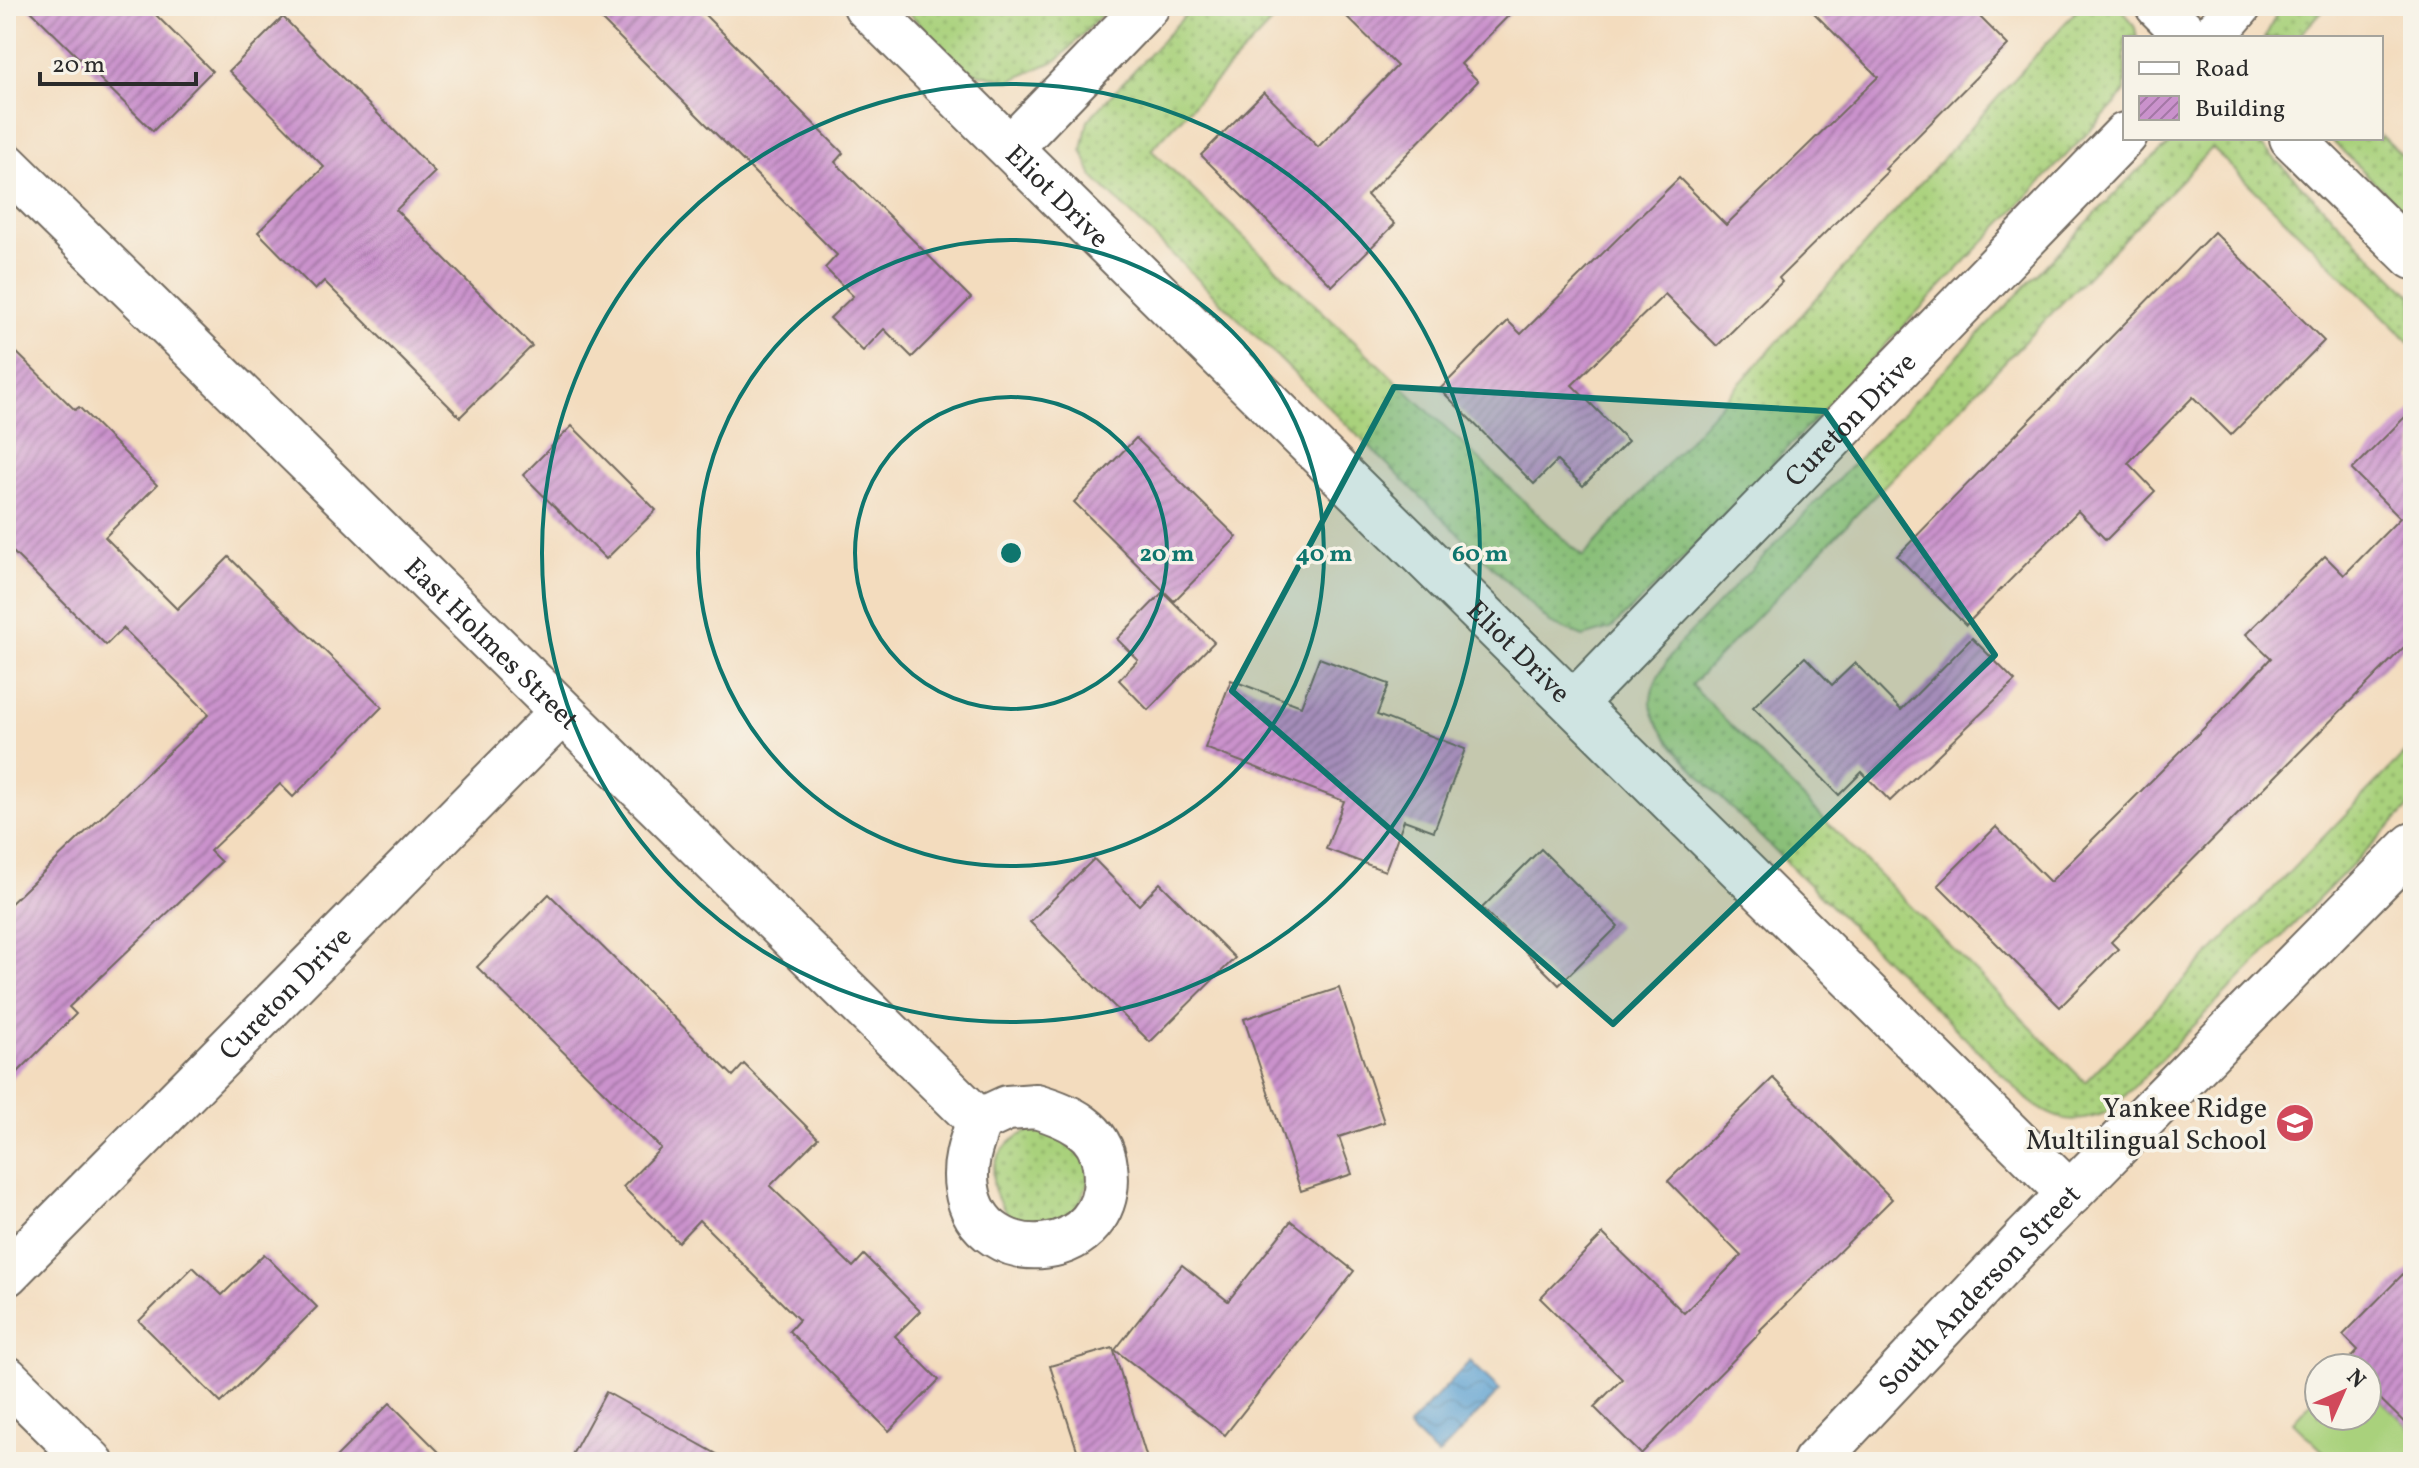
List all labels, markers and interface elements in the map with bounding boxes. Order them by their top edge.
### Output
scale bar [40,36,196,86]
legend [2123,36,2383,140]
text: 20 m [52,49,105,83]
text: Road [2195,53,2249,87]
text: Building [2195,93,2285,127]
street label: Eliot Drive [996,137,1117,258]
street label: Cureton Drive [1777,344,1926,497]
text: 20 m [1139,538,1195,572]
text: 40 m [1296,538,1352,572]
text: 60 m [1452,538,1508,572]
centre of rings [997,539,1025,567]
street label: East Holmes Street [395,550,587,740]
street label: Eliot Drive [1457,592,1579,713]
street label: Cureton Drive [211,919,361,1070]
place label: Yankee Ridge Multilingual School [2026,1090,2267,1161]
school or university icon: Yankee Ridge Multilingual School [2274,1102,2316,1144]
street label: South Anderson Street [1870,1177,2090,1405]
north arrow [2303,1352,2383,1432]
text: N [2339,1363,2372,1396]

